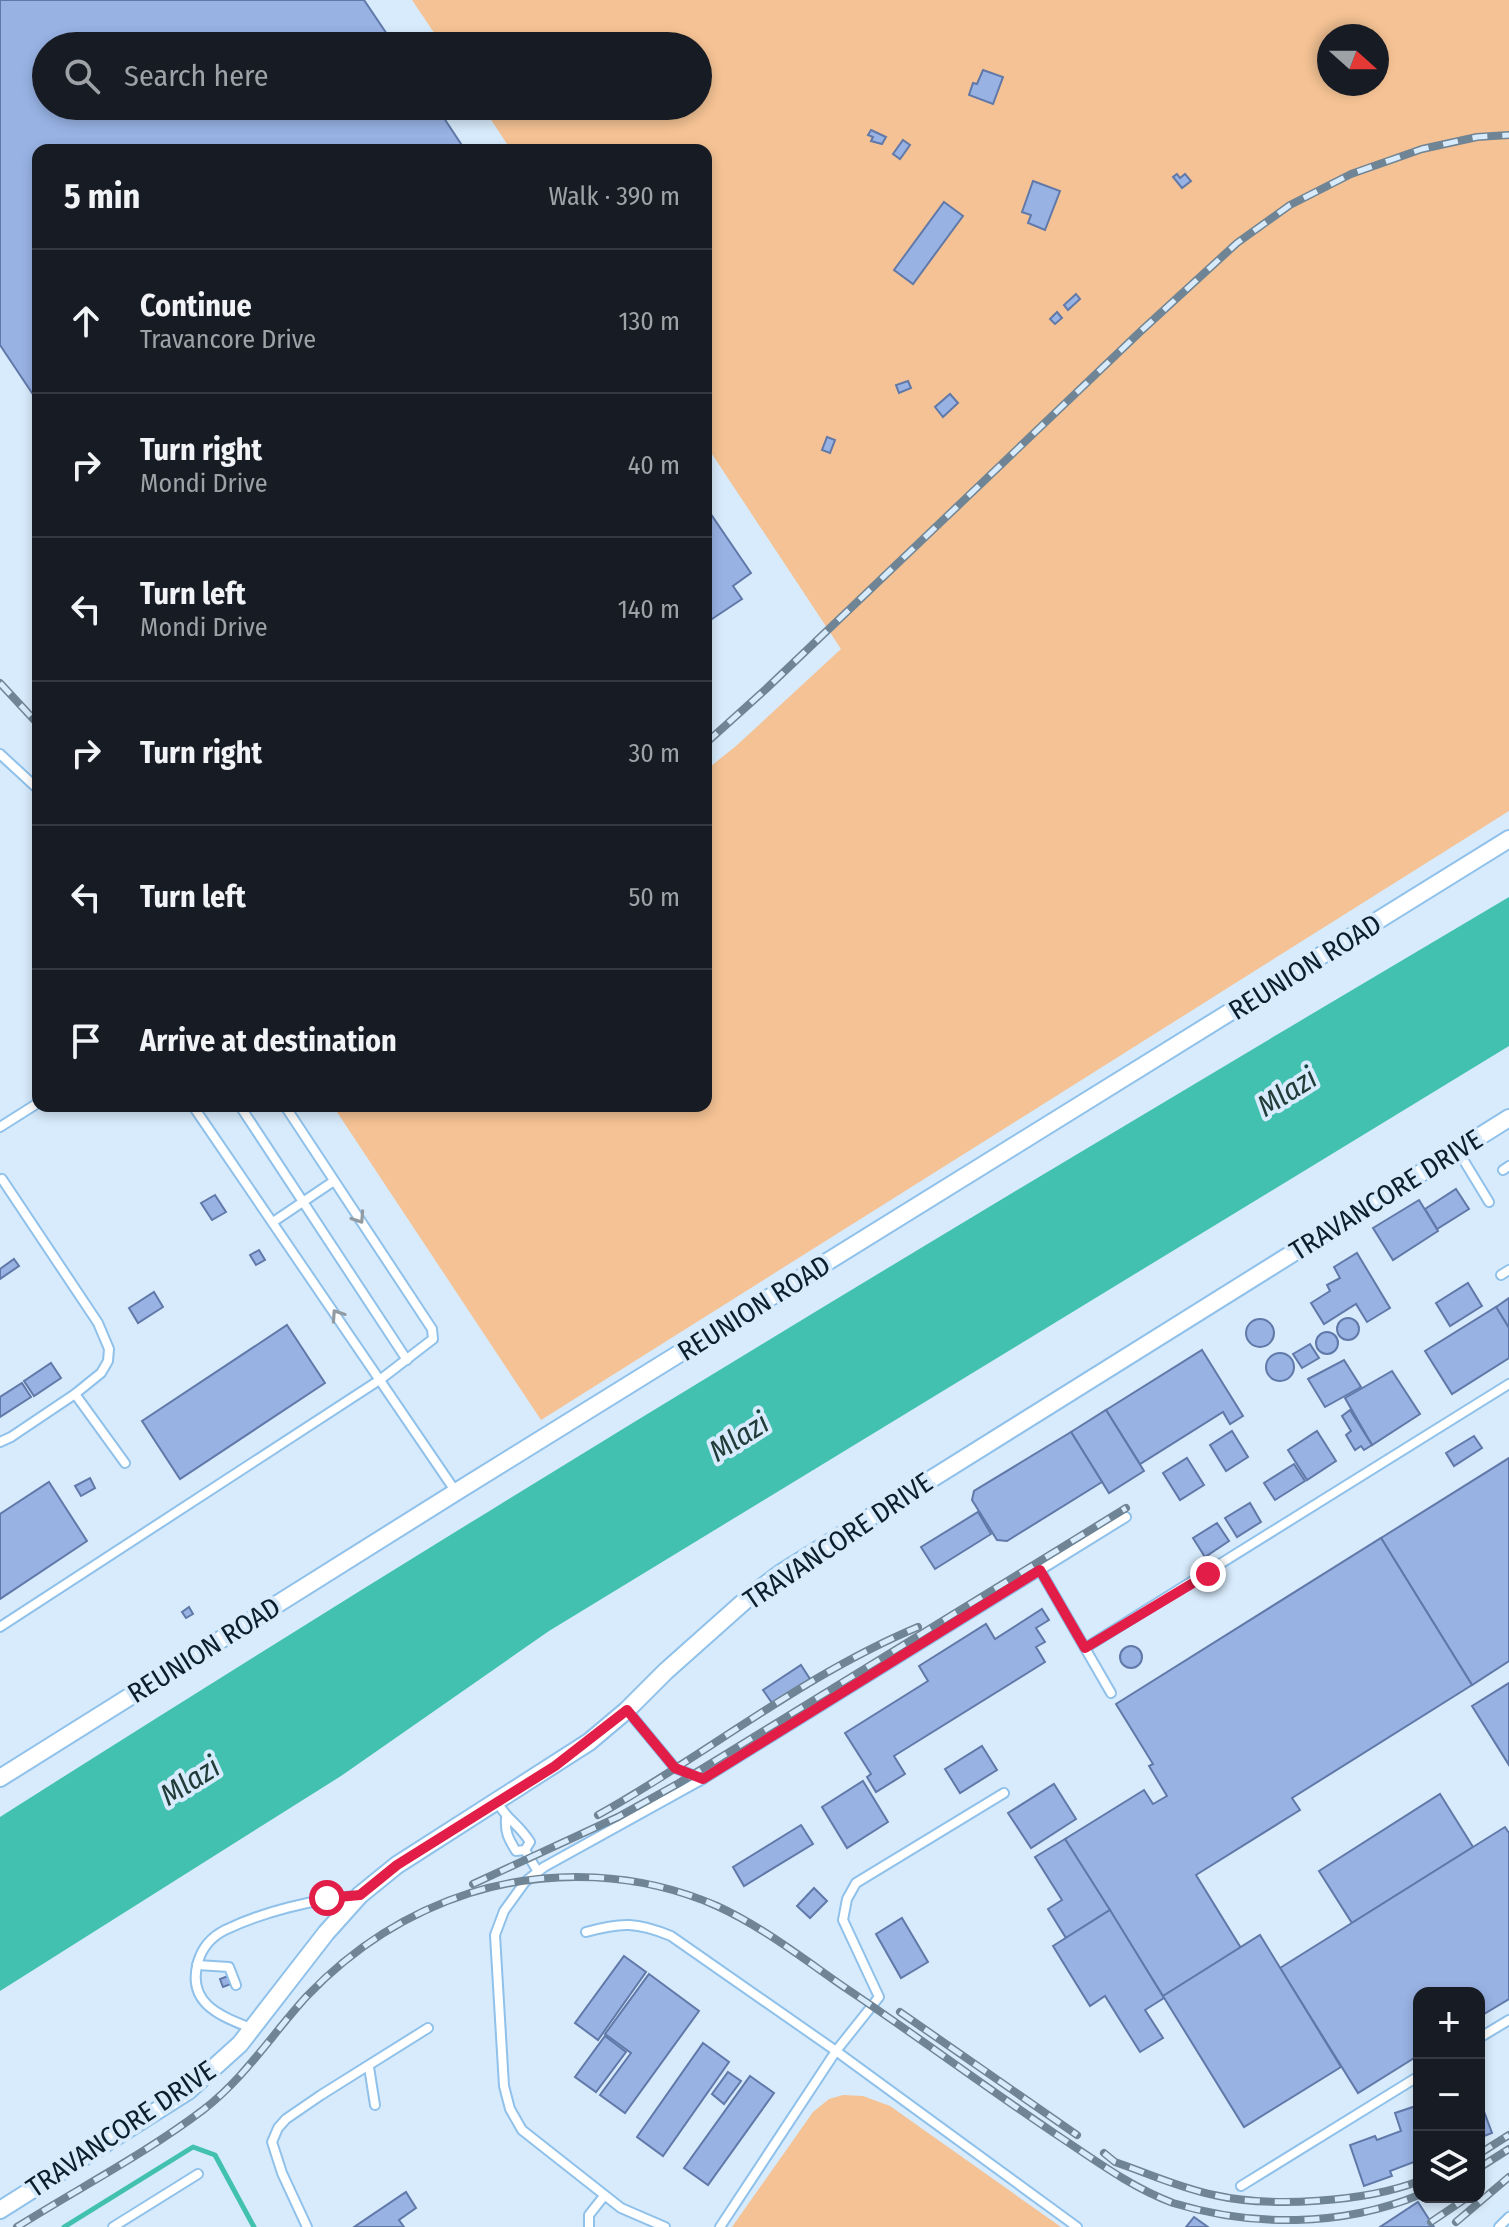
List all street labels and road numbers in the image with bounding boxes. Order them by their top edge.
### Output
street label: REUNION ROAD [1223,907,1387,1027]
street label: TRAVANCORE DRIVE [1284,1123,1488,1267]
street label: REUNION ROAD [672,1248,836,1368]
street label: TRAVANCORE DRIVE [737,1466,939,1616]
street label: REUNION ROAD [122,1590,286,1710]
street label: TRAVANCORE DRIVE [20,2054,222,2204]

